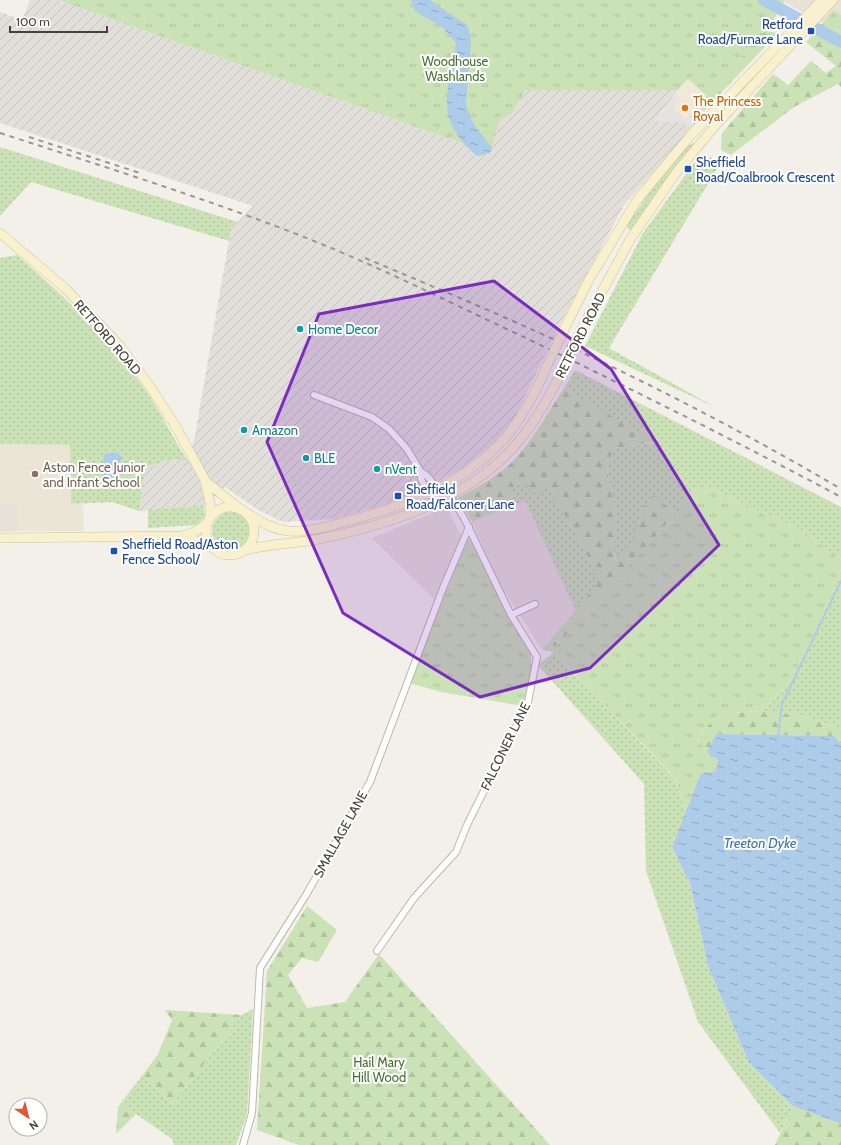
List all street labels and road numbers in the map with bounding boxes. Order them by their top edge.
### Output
street label: RETFORD ROAD [552,289,608,381]
street label: RETFORD ROAD [71,296,145,378]
street label: FALCONER LANE [477,699,533,793]
street label: SMALLAGE LANE [310,788,370,880]

